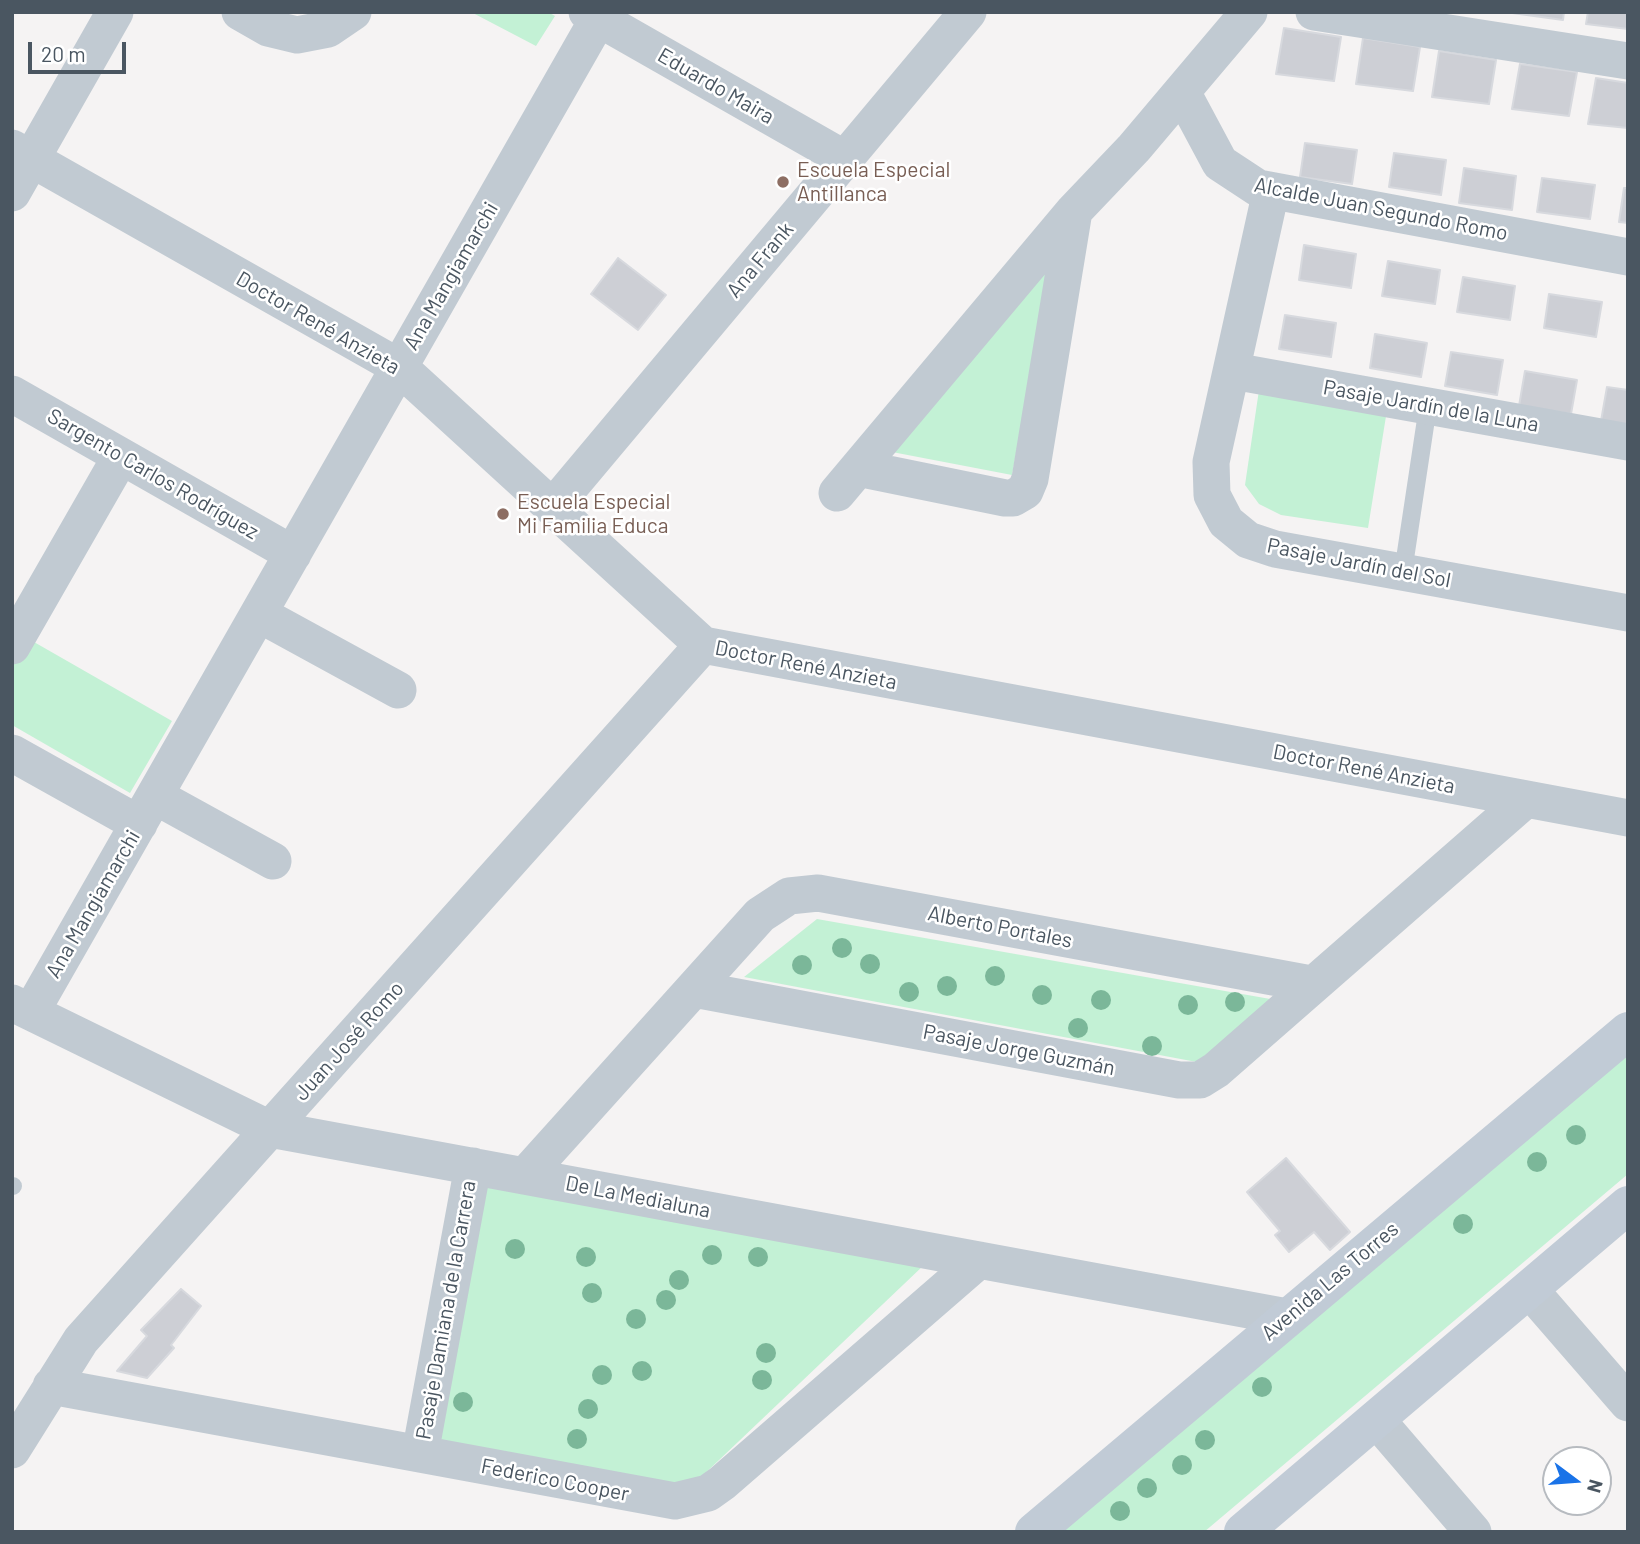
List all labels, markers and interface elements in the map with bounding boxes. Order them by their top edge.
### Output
scale bar [32,28,130,72]
text: 20 m [41,41,86,66]
street label: Eduardo Maira [653,43,779,129]
place label: Escuela Especial Antillanca [797,157,950,207]
street label: Alcalde Juan Segundo Romo [1252,172,1510,246]
marker: Escuela Especial Antillanca [775,174,791,190]
street label: Ana Mangiamarchi [398,198,504,354]
street label: Ana Frank [721,217,799,303]
street label: Doctor René Anzieta [232,266,404,380]
street label: Pasaje Jardín de la Luna [1321,375,1541,437]
street label: Sargento Carlos Rodríguez [43,403,263,545]
place label: Escuela Especial Mi Familia Educa [517,489,670,539]
marker: Escuela Especial Mi Familia Educa [495,506,511,522]
street label: Pasaje Jardín del Sol [1265,533,1453,593]
street label: Doctor René Anzieta [713,635,899,695]
street label: Doctor René Anzieta [1271,739,1457,799]
street label: Ana Mangiamarchi [40,826,146,982]
street label: Alberto Portales [926,901,1074,953]
street label: Juan José Romo [289,976,409,1106]
street label: Pasaje Jorge Guzmán [921,1019,1117,1081]
street label: De La Medialuna [563,1171,713,1223]
street label: Pasaje Damiana de la Carrera [411,1179,481,1441]
street label: Avenida Las Torres [1256,1216,1404,1346]
north arrow [1542,1446,1612,1516]
street label: Federico Cooper [479,1453,631,1507]
text: N [1583,1477,1609,1496]

